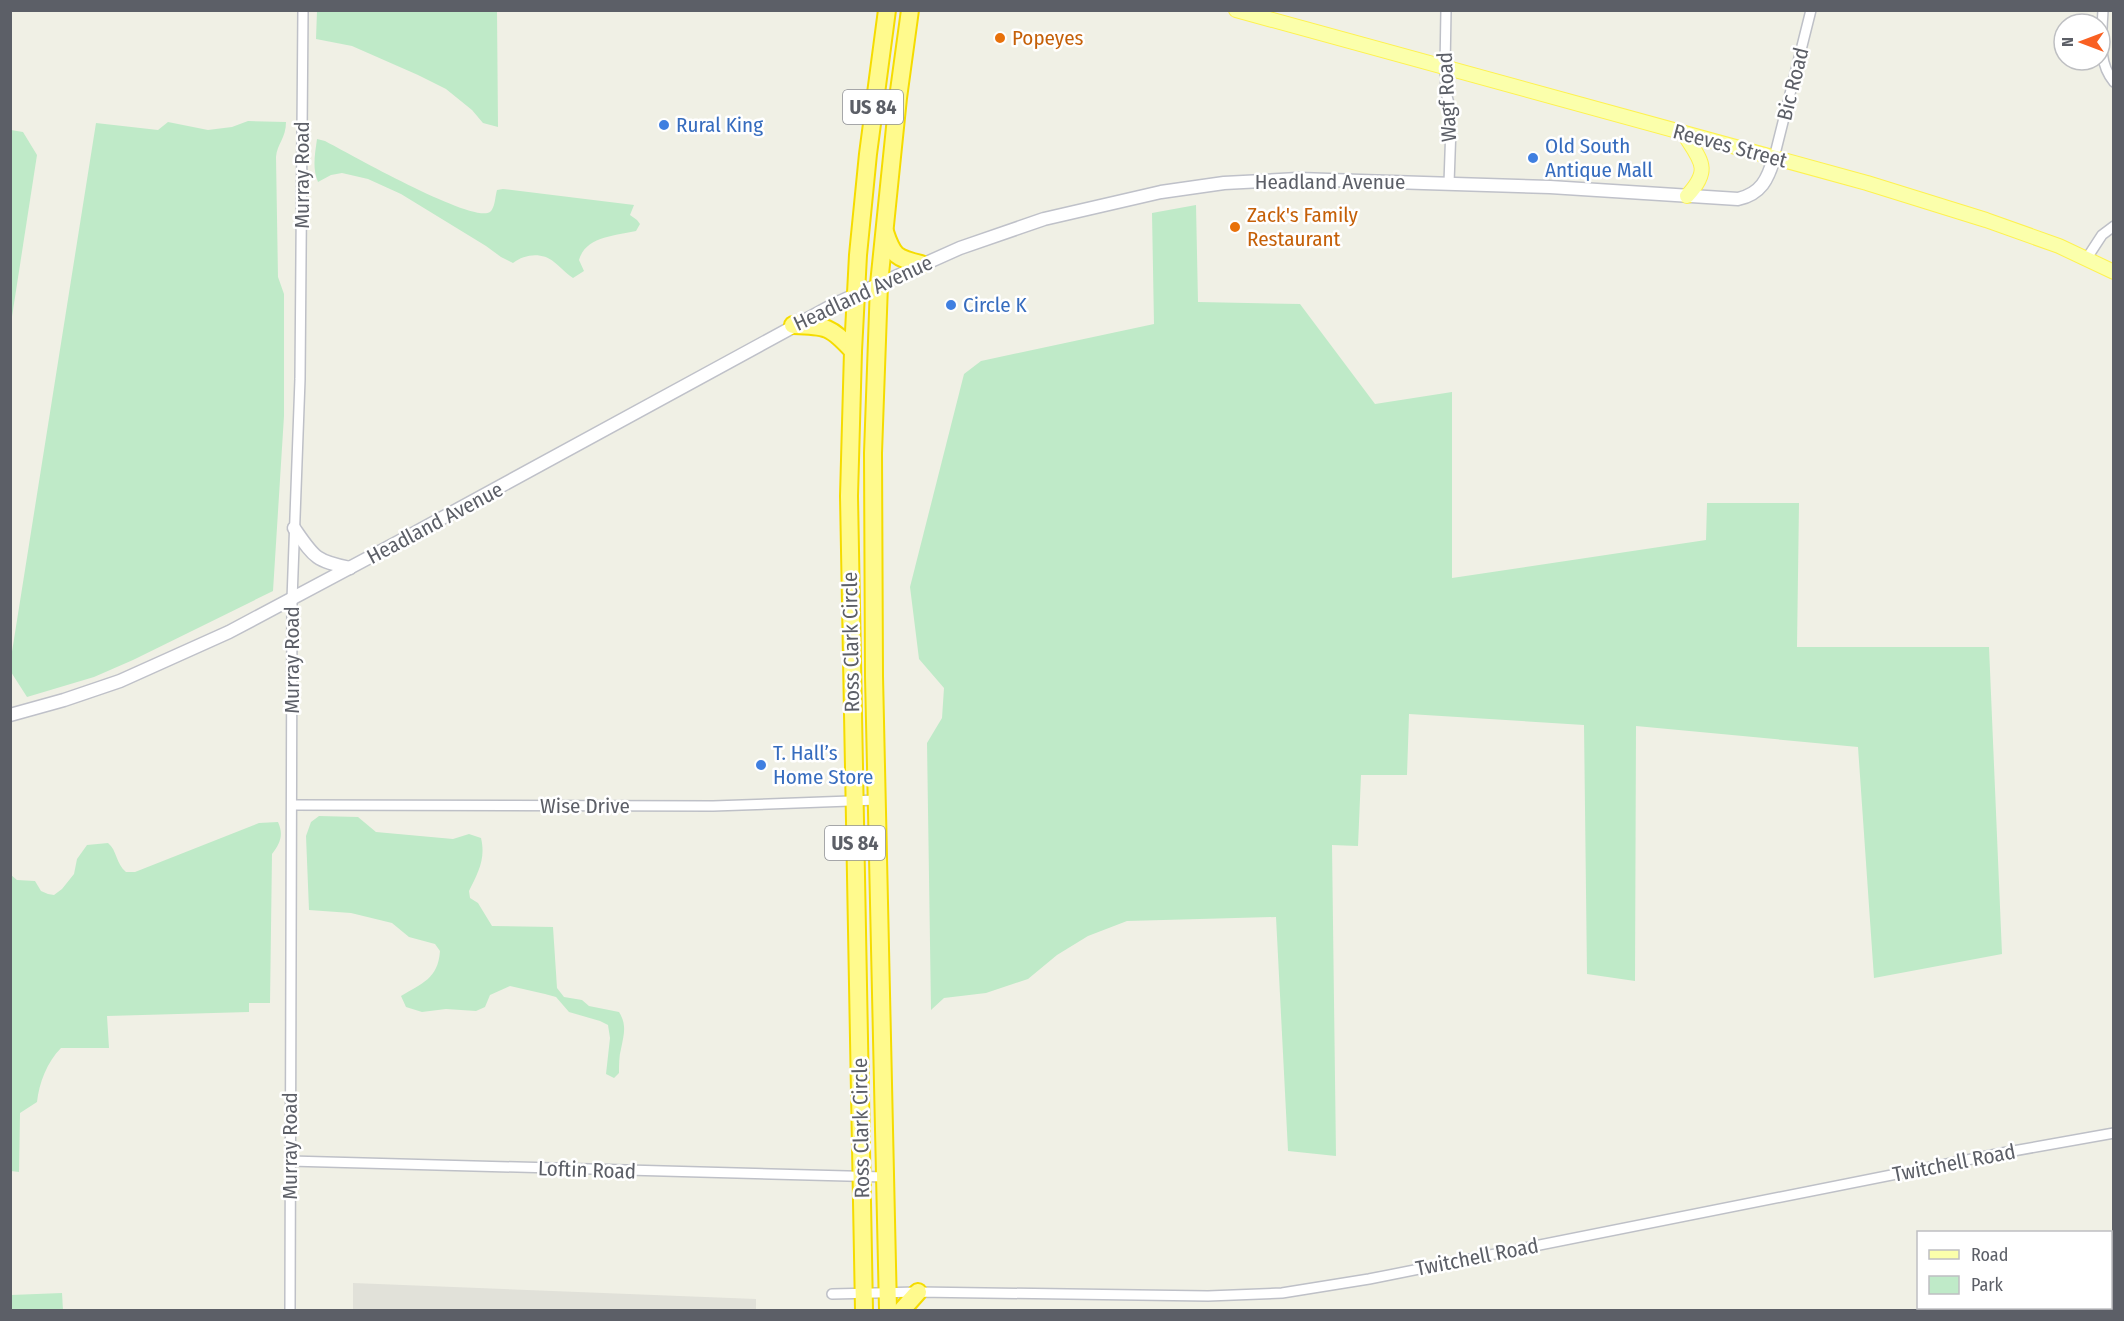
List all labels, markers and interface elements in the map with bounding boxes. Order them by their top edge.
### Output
north arrow [2052,12,2112,72]
place label: Popeyes [1012,25,1084,51]
marker: Popeyes [993,31,1007,45]
text: N [2058,37,2077,47]
street label: Bic Road [1771,45,1815,123]
street label: Wagf Road [1432,51,1462,143]
road number: US 84 [843,90,903,124]
place label: Rural King [676,112,763,138]
marker: Rural King [657,118,671,132]
street label: Reeves Street [1670,118,1790,174]
street label: Murray Road [289,121,315,229]
place label: Old South Antique Mall [1545,133,1653,183]
marker: Old South Antique Mall [1526,151,1540,165]
street label: Headland Avenue [1255,169,1405,195]
place label: Zack's Family Restaurant [1247,202,1359,252]
marker: Zack's Family Restaurant [1228,220,1242,234]
street label: Headland Avenue [789,249,937,337]
place label: Circle K [963,292,1027,318]
marker: Circle K [944,298,958,312]
street label: Headland Avenue [362,476,508,570]
street label: Ross Clark Circle [837,571,865,713]
street label: Murray Road [279,606,305,714]
place label: T. Hall’s Home Store [773,740,873,790]
marker: T. Hall’s Home Store [754,758,768,772]
street label: Wise Drive [540,793,630,819]
road number: US 84 [825,826,885,860]
street label: Ross Clark Circle [847,1057,875,1199]
street label: Murray Road [277,1092,303,1200]
street label: Twitchell Road [1890,1138,2018,1188]
street label: Loftin Road [538,1155,636,1185]
legend [1917,1231,2112,1309]
street label: Twitchell Road [1413,1232,1541,1282]
text: Road [1971,1244,2008,1266]
text: Park [1971,1274,2004,1296]

